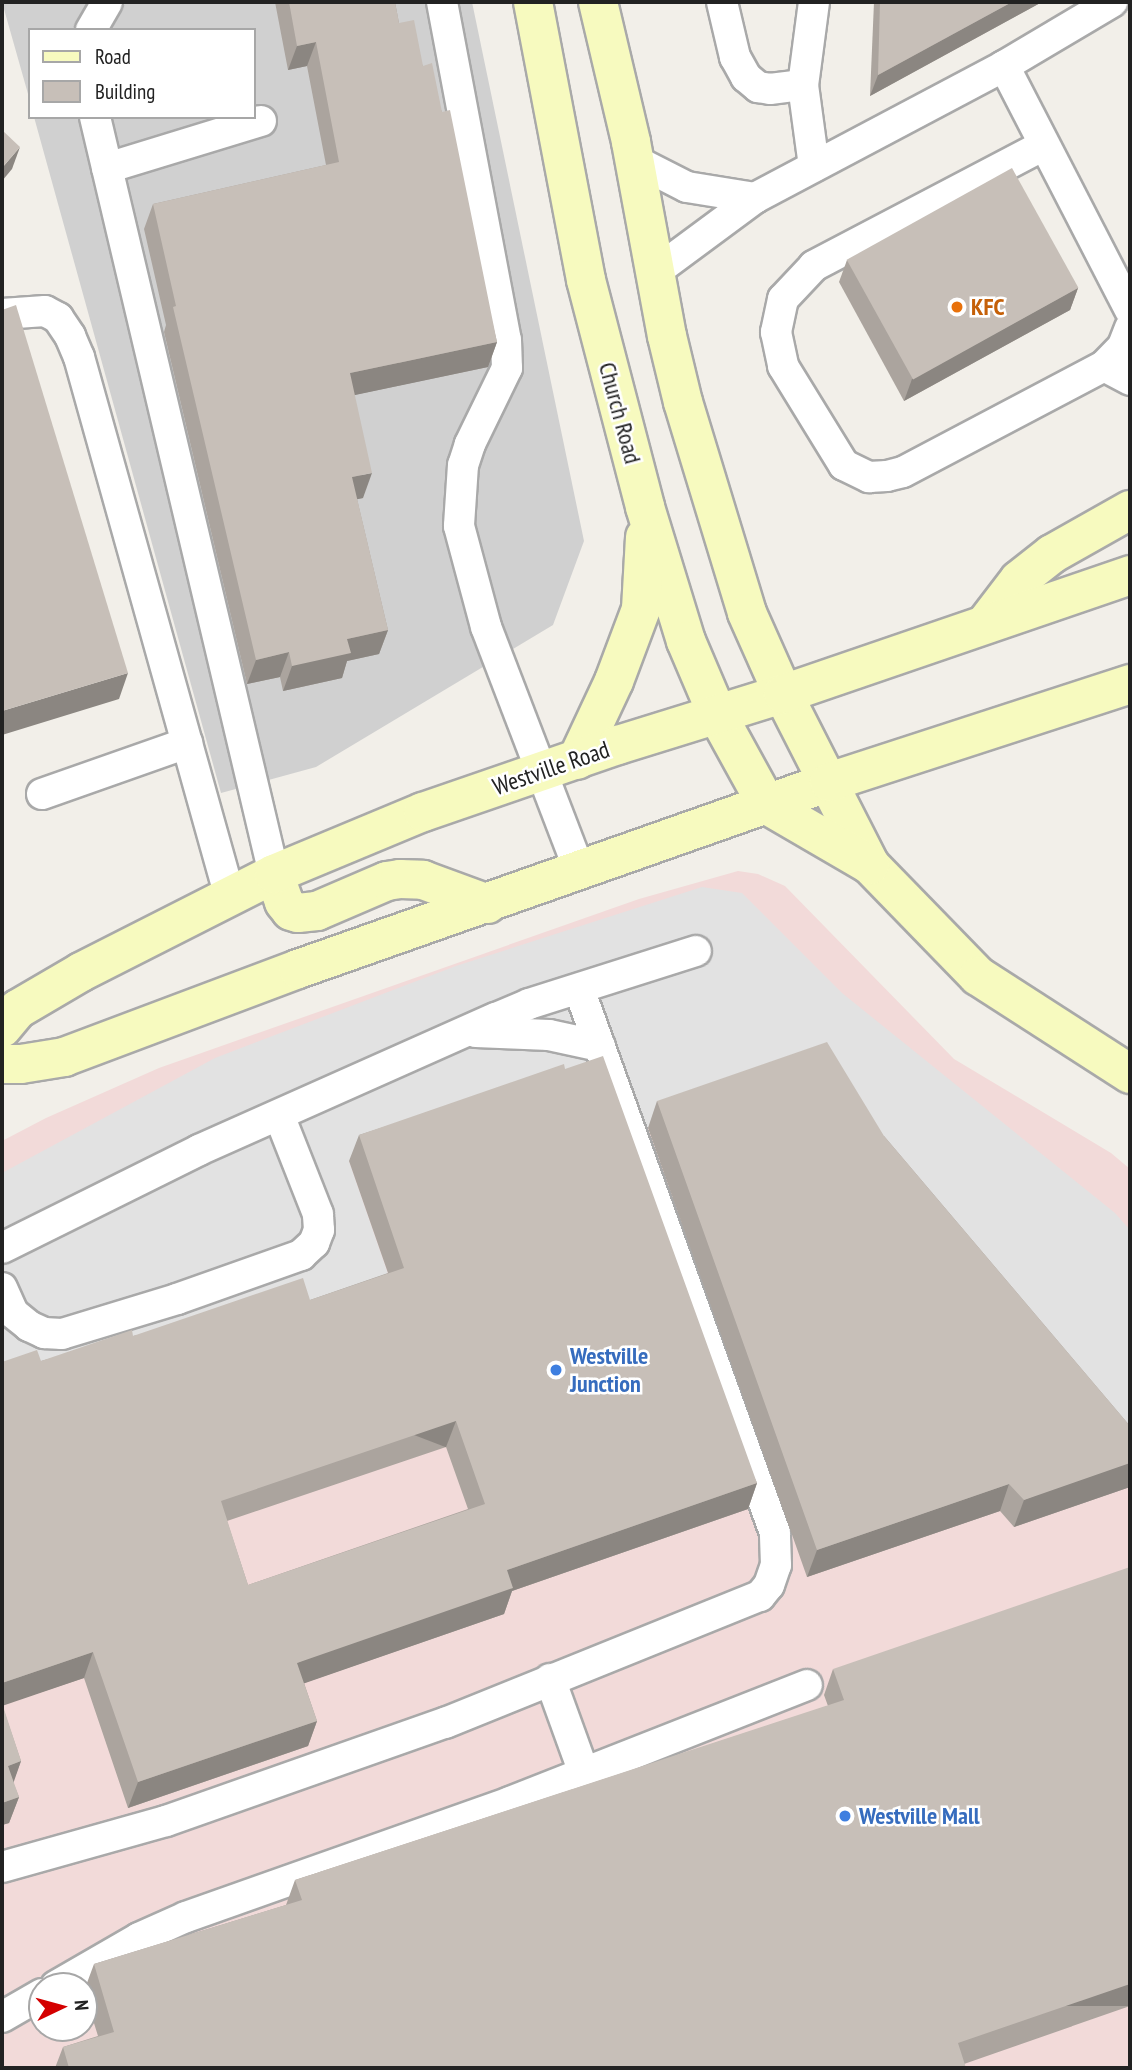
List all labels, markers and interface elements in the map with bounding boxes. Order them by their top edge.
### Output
legend [28,28,256,119]
text: Road [95,43,131,70]
text: Building [95,78,155,105]
place label: KFC [971,293,1004,321]
marker: KFC [949,299,965,315]
street label: Church Road [593,359,647,467]
street label: Westville Road [489,735,613,801]
place label: Westville Junction [570,1342,648,1398]
marker: Westville Junction [548,1362,564,1378]
place label: Westville Mall [859,1802,980,1830]
marker: Westville Mall [837,1808,853,1824]
north arrow [28,1972,98,2042]
text: N [70,1999,94,2011]

